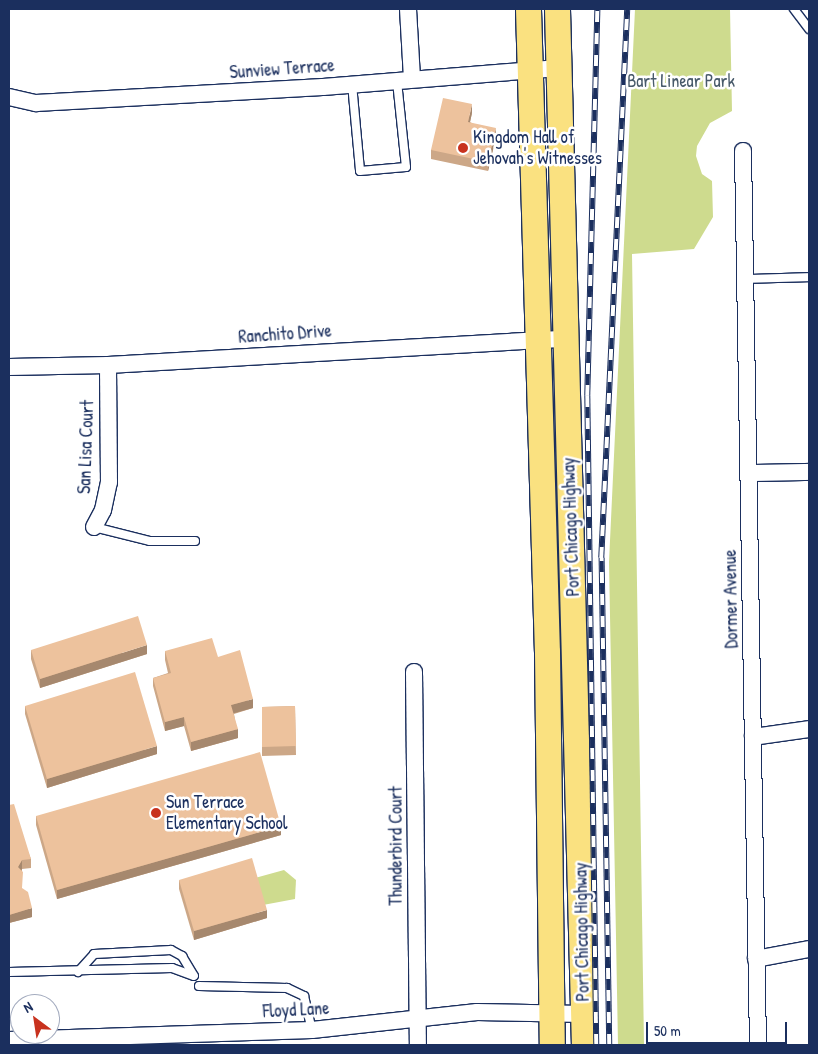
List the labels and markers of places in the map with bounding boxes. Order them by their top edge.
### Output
place label: Kingdom Hall of Jehovah's Witnesses [473,127,602,170]
marker: Kingdom Hall of Jehovah's Witnesses [457,142,469,154]
place label: Sun Terrace Elementary School [166,792,287,834]
marker: Sun Terrace Elementary School [150,807,162,819]

